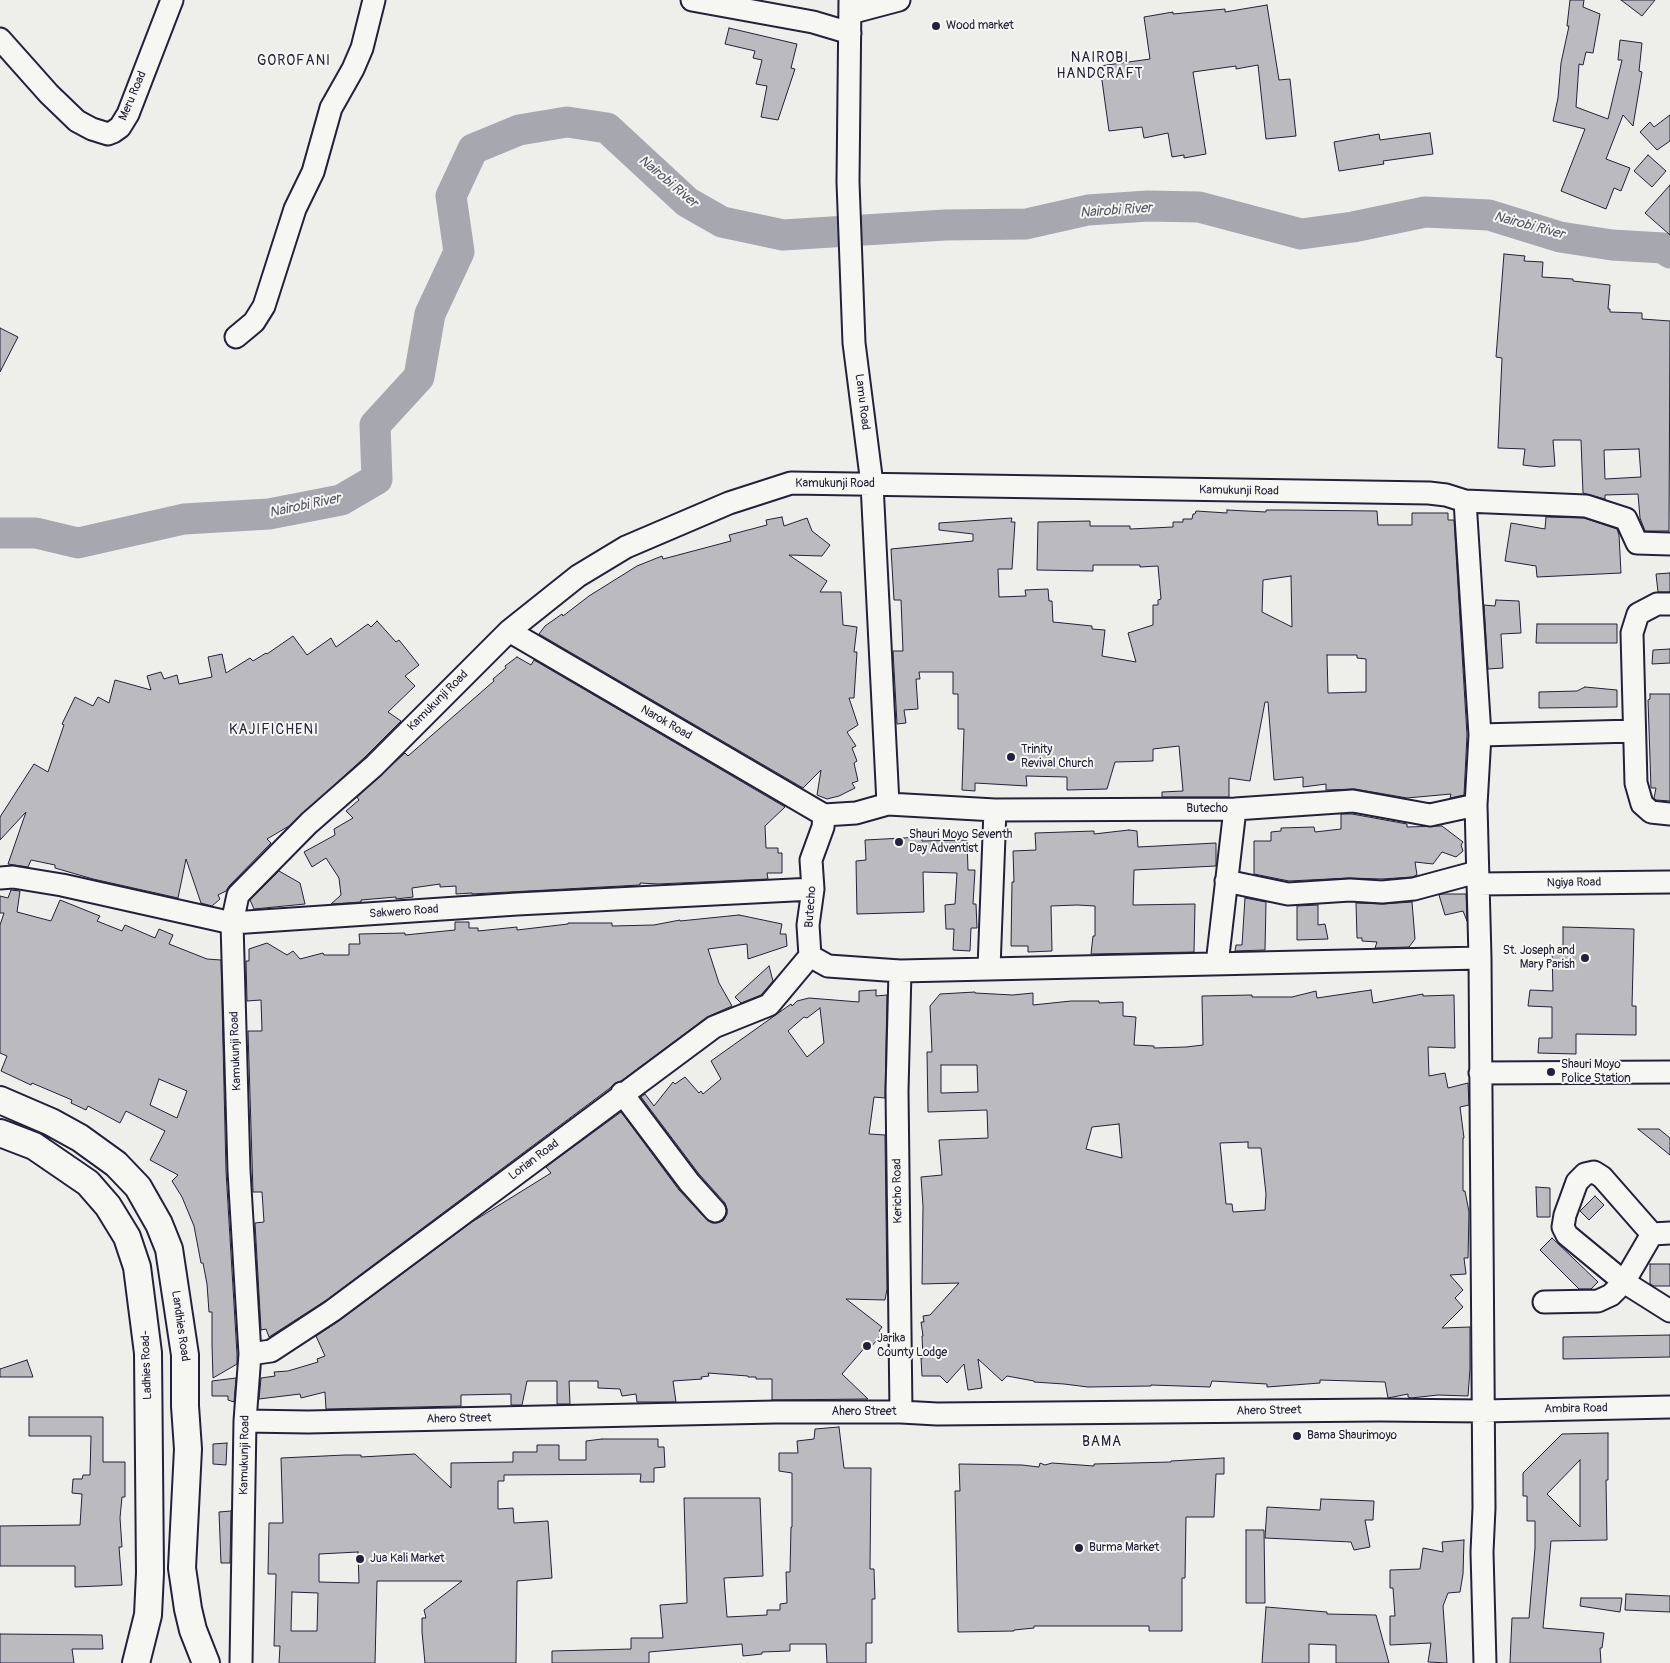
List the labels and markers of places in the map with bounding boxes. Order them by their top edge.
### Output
place label: Wood market [946,19,1014,33]
marker: Wood market [930,20,942,32]
place label: Trinity Revival Church [1021,743,1093,771]
marker: Trinity Revival Church [1005,751,1017,763]
place label: Shauri Moyo Seventh Day Adventist [909,828,1012,856]
marker: Shauri Moyo Seventh Day Adventist [893,836,905,848]
place label: St. Joseph and Mary Parish [1503,944,1575,972]
marker: St. Joseph and Mary Parish [1579,952,1591,964]
place label: Shauri Moyo Police Station [1561,1058,1631,1086]
marker: Shauri Moyo Police Station [1545,1066,1557,1078]
place label: Jarika County Lodge [877,1332,947,1360]
marker: Jarika County Lodge [861,1340,873,1352]
place label: Bama Shaurimoyo [1307,1429,1397,1443]
marker: Bama Shaurimoyo [1291,1430,1303,1442]
place label: Burma Market [1089,1541,1159,1555]
marker: Burma Market [1073,1542,1085,1554]
place label: Jua Kali Market [370,1552,445,1566]
marker: Jua Kali Market [354,1553,366,1565]

